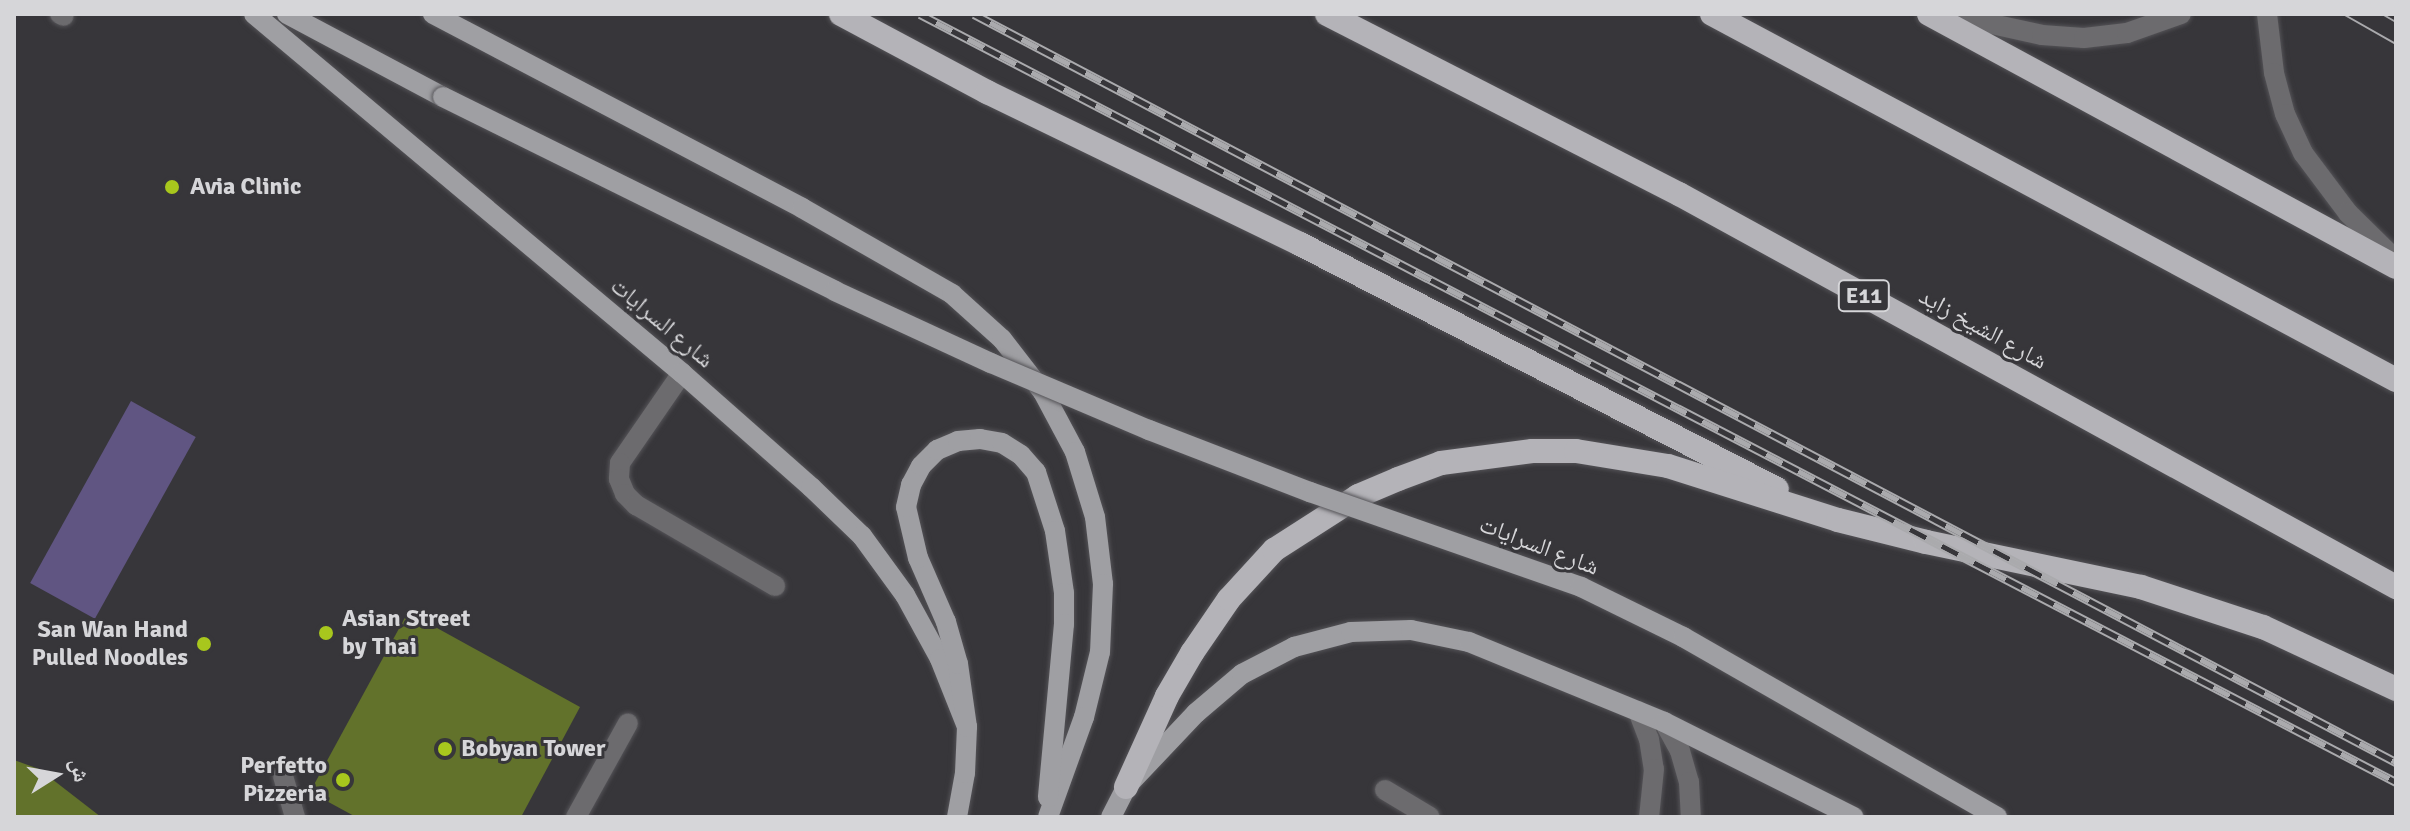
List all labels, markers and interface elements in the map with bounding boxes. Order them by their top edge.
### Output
place label: Avia Clinic [190,173,301,201]
marker: Avia Clinic [161,176,183,198]
street label: شارع السرايات [605,272,719,374]
road number: E11 [1836,278,1892,314]
street label: شارع الشيخ زايد [1914,282,2052,376]
street label: شارع السرايات [1475,510,1603,582]
place label: Asian Street by Thai [342,605,470,661]
place label: San Wan Hand Pulled Noodles [32,616,188,672]
marker: Asian Street by Thai [317,624,335,642]
marker: San Wan Hand Pulled Noodles [195,635,213,653]
north arrow [16,735,96,815]
place label: Bobyan Tower [461,735,606,763]
marker: Bobyan Tower [436,740,454,758]
place label: Perfetto Pizzeria [240,752,327,808]
text: ش [65,756,96,784]
marker: Perfetto Pizzeria [334,771,352,789]

